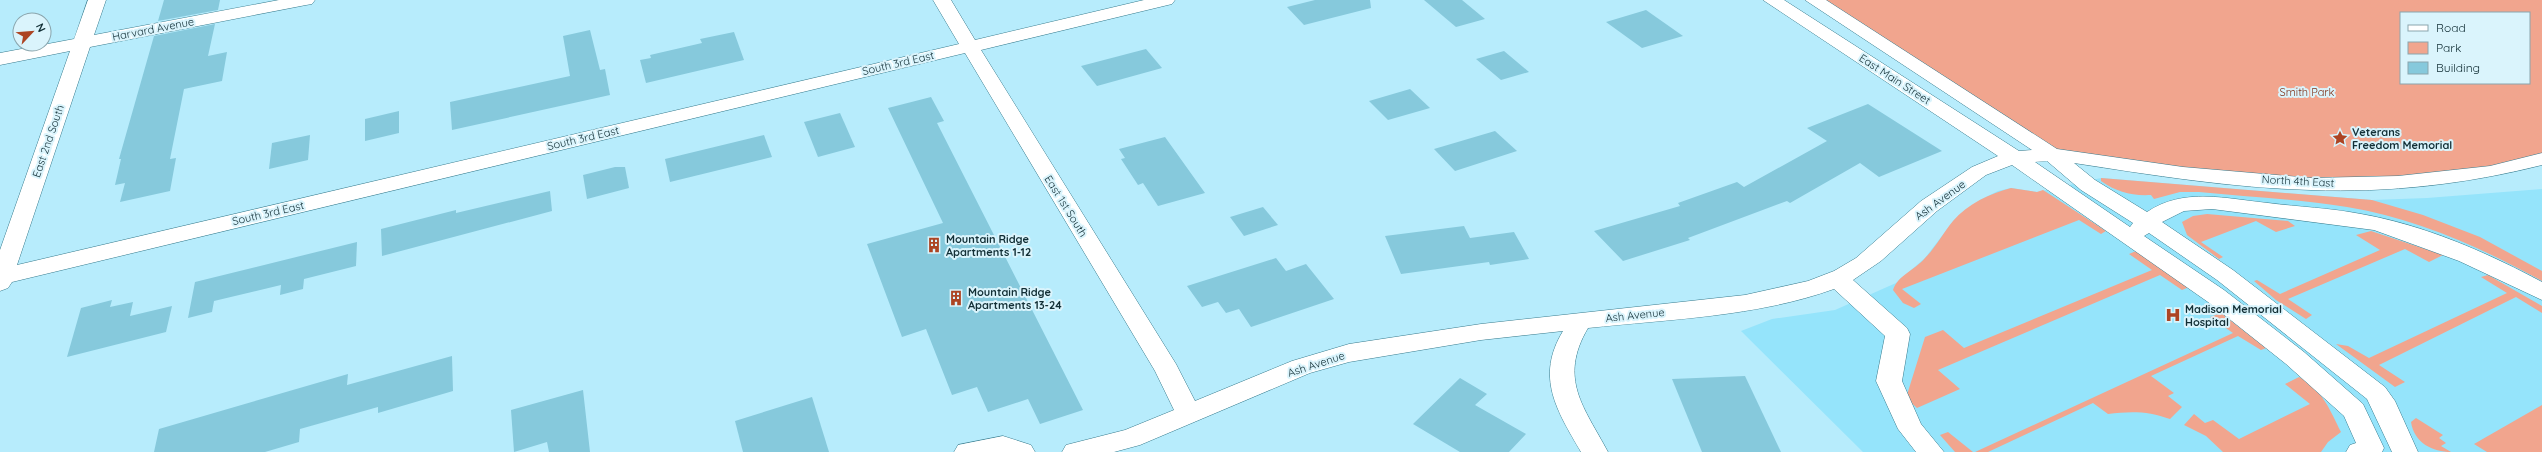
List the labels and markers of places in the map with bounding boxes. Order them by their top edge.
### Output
place label: Veterans Freedom Memorial [2352,125,2452,152]
place icon: Veterans Freedom Memorial [2331,129,2349,147]
place label: Mountain Ridge Apartments 1-12 [946,232,1031,259]
building icon: Mountain Ridge Apartments 1-12 [925,236,943,254]
place label: Mountain Ridge Apartments 13-24 [968,285,1062,312]
building icon: Mountain Ridge Apartments 13-24 [947,289,965,307]
place label: Madison Memorial Hospital [2185,302,2282,329]
hospital icon: Madison Memorial Hospital [2164,306,2182,324]

